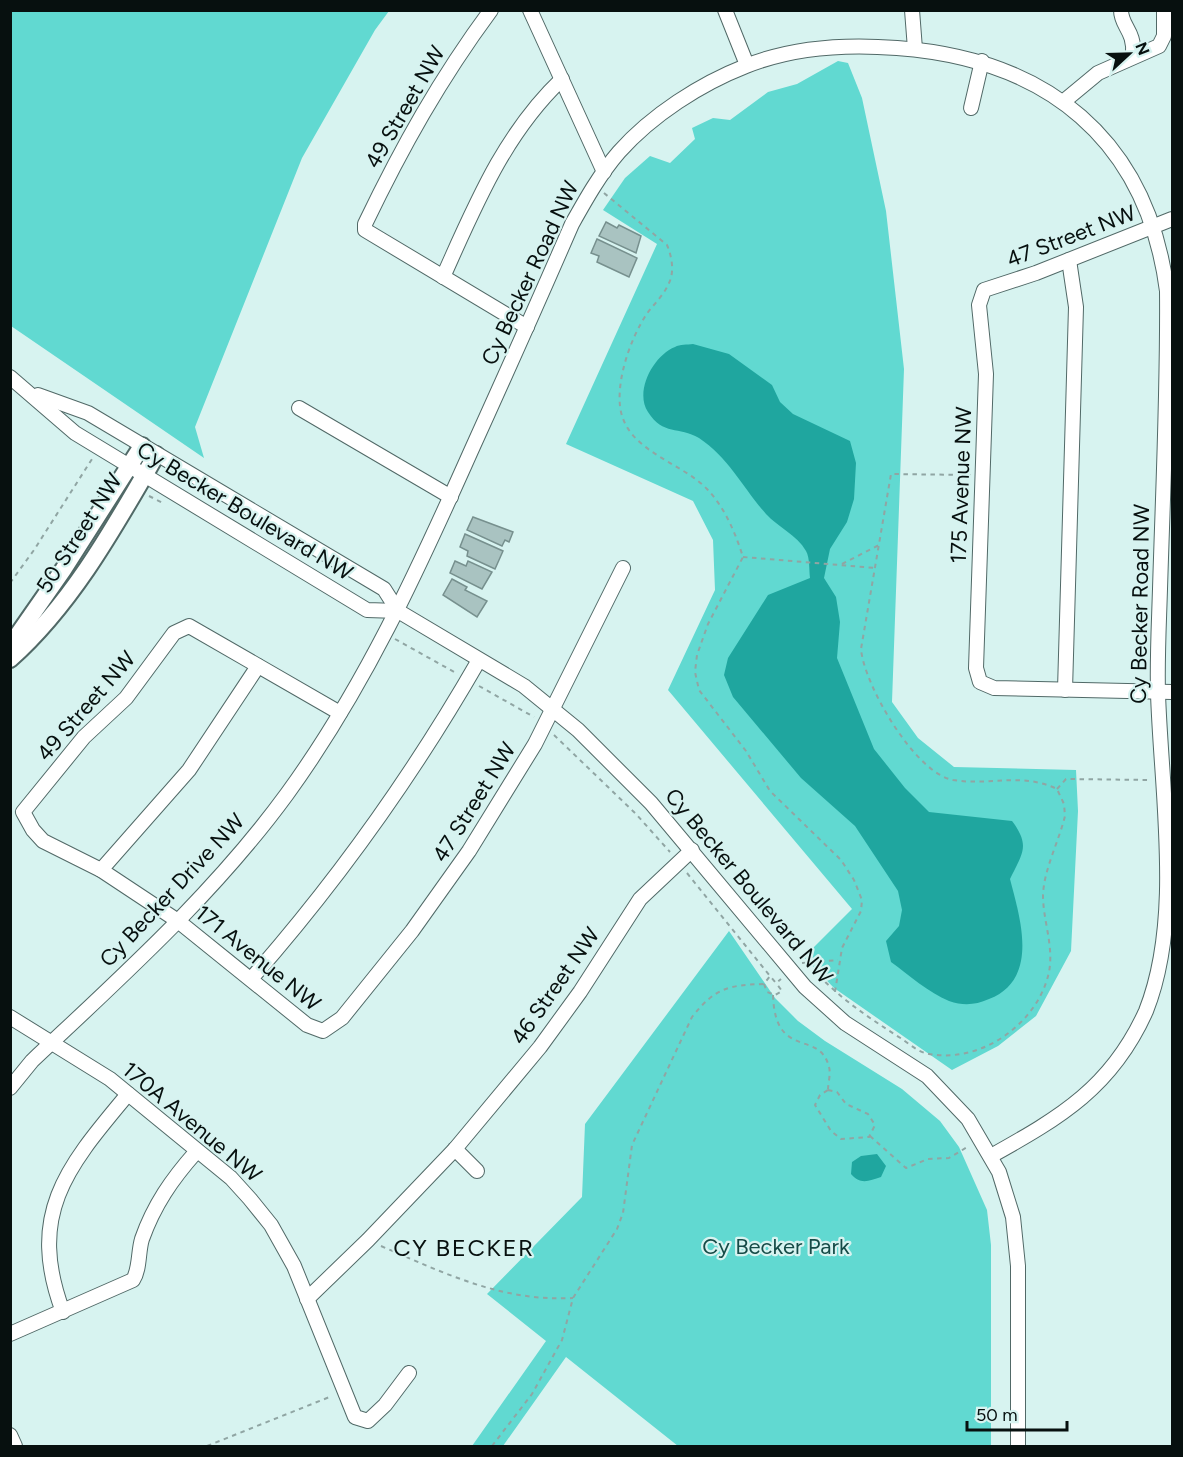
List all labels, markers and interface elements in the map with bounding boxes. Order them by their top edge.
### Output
north arrow [1099,24,1159,84]
text: N [1131,39,1154,58]
street label: 49 Street NW [359,41,451,173]
street label: Cy Becker Road NW [476,177,584,369]
street label: 47 Street NW [1003,199,1139,273]
street label: 175 Avenue NW [945,406,977,564]
street label: Cy Becker Boulevard NW [132,436,358,586]
street label: 50 Street NW [30,468,128,598]
street label: Cy Becker Road NW [1125,504,1155,704]
street label: 49 Street NW [31,646,141,766]
street label: 47 Street NW [426,737,522,867]
street label: Cy Becker Boulevard NW [659,783,839,989]
street label: Cy Becker Drive NW [94,808,250,972]
street label: 171 Avenue NW [190,899,326,1017]
street label: 46 Street NW [505,922,605,1050]
street label: 170A Avenue NW [117,1056,267,1188]
district label: CY BECKER [393,1233,535,1262]
park label: Cy Becker Park [702,1233,850,1260]
scale bar [967,1394,1068,1432]
text: 50 m [976,1404,1018,1426]

